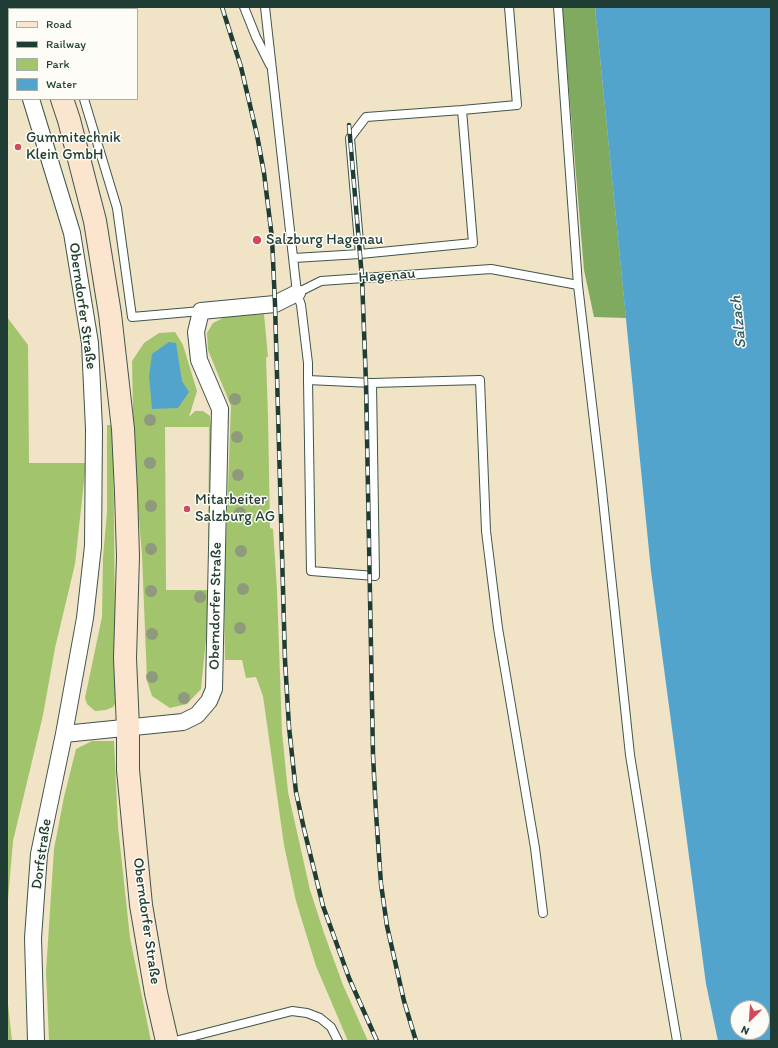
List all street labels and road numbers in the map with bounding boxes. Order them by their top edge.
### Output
street label: Oberndorfer Straße [64,242,100,370]
street label: Hagenau [358,265,416,287]
street label: Oberndorfer Straße [206,542,226,670]
street label: Dorfstraße [28,818,56,890]
street label: Oberndorfer Straße [128,857,164,985]

